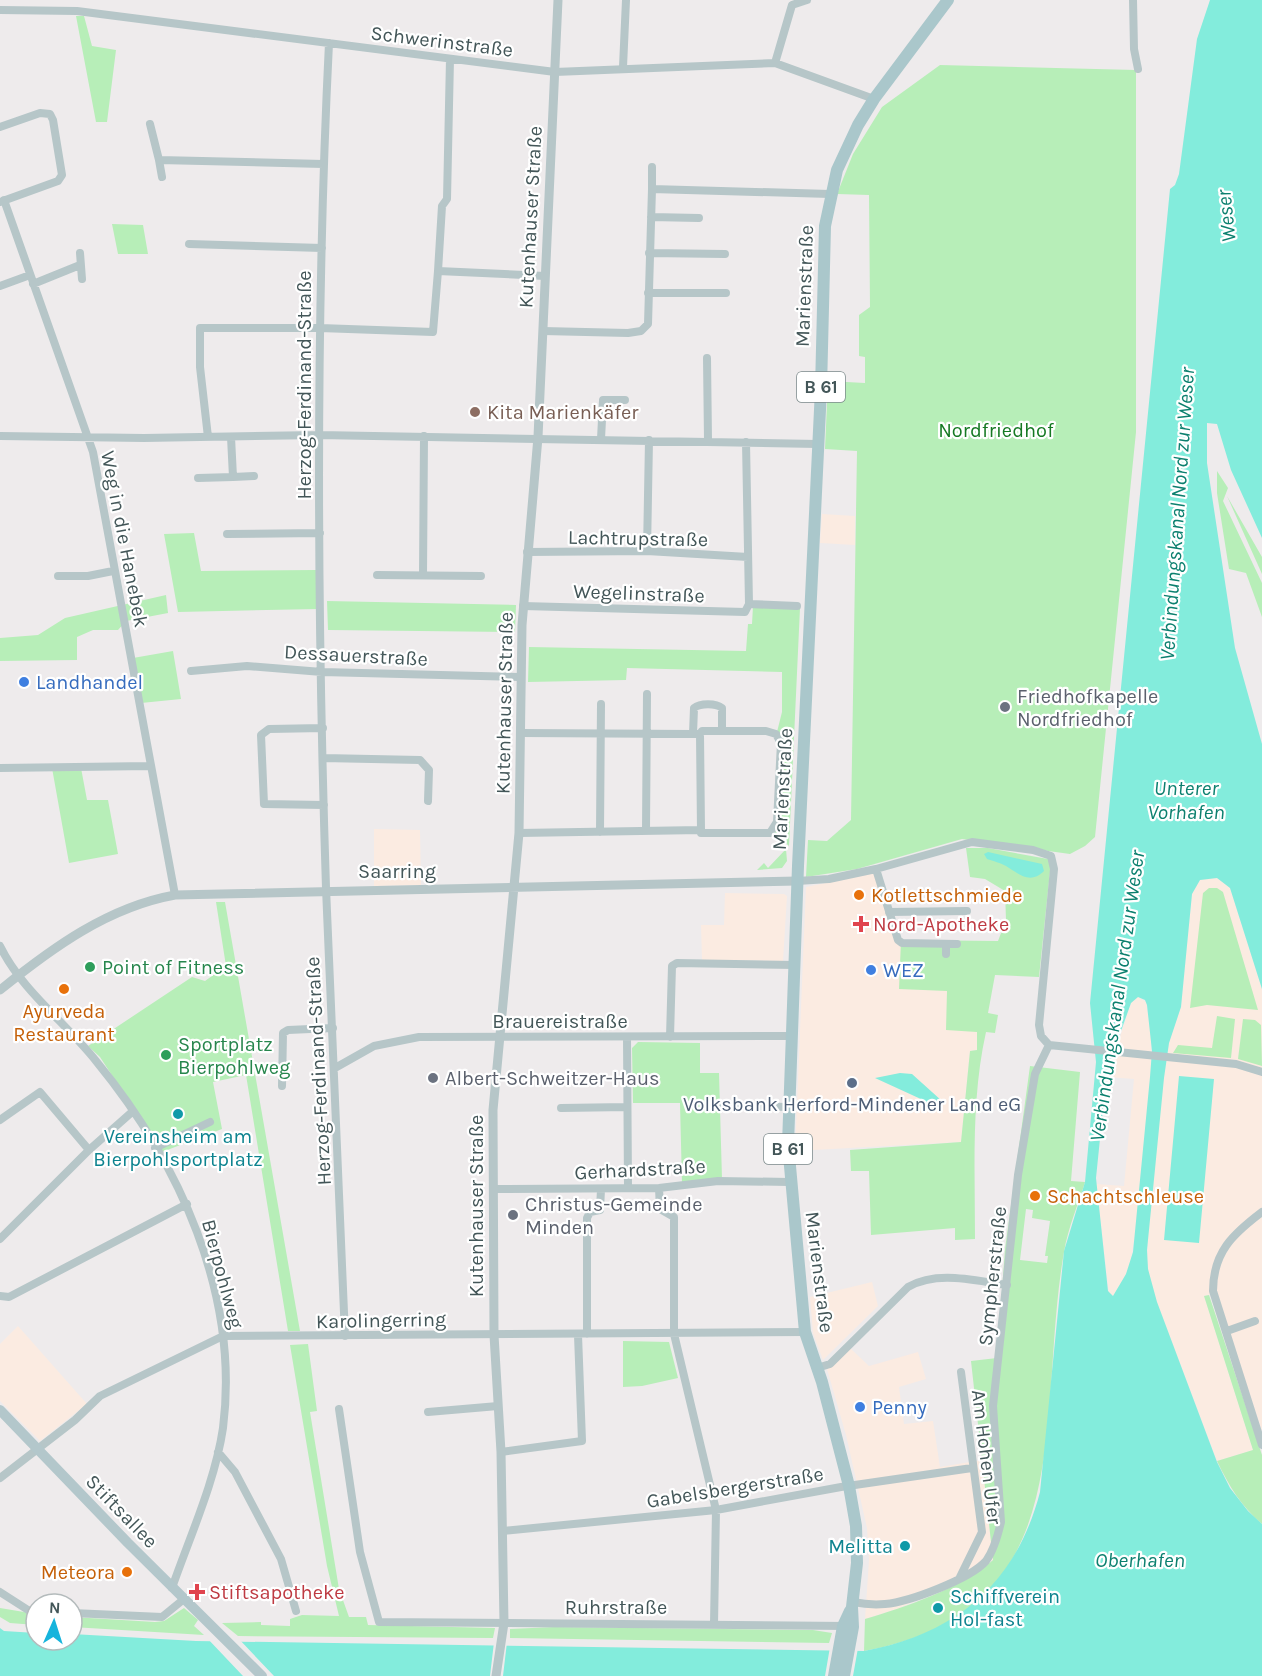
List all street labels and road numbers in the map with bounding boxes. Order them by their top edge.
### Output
street label: Schwerinstraße [369,21,514,62]
street label: Kutenhauser Straße [514,125,547,309]
street label: Marienstraße [791,225,818,348]
street label: Herzog-Ferdinand-Straße [293,270,316,500]
road number: B 61 [797,372,845,402]
street label: Weg in die Hanebek [96,449,153,629]
street label: Lachtrupstraße [568,526,708,551]
street label: Wegelinstraße [573,580,705,607]
street label: Kutenhauser Straße [491,612,518,794]
street label: Dessauerstraße [284,640,428,671]
street label: Marienstraße [768,727,797,851]
street label: Saarring [358,860,436,883]
street label: Herzog-Ferdinand-Straße [301,956,336,1186]
street label: Brauereistraße [492,1010,628,1033]
street label: Kutenhauser Straße [465,1115,488,1297]
road number: B 61 [764,1134,812,1164]
street label: Gerhardstraße [574,1155,706,1184]
street label: Sympherstraße [974,1205,1011,1347]
street label: Marienstraße [801,1210,838,1334]
street label: Bierpohlweg [197,1217,248,1331]
street label: Karolingerring [316,1308,446,1333]
street label: Am Hohen Ufer [967,1388,1006,1527]
street label: Gabelsbergerstraße [645,1462,825,1513]
street label: Stiftsallee [81,1470,162,1553]
street label: Ruhrstraße [565,1596,667,1619]

